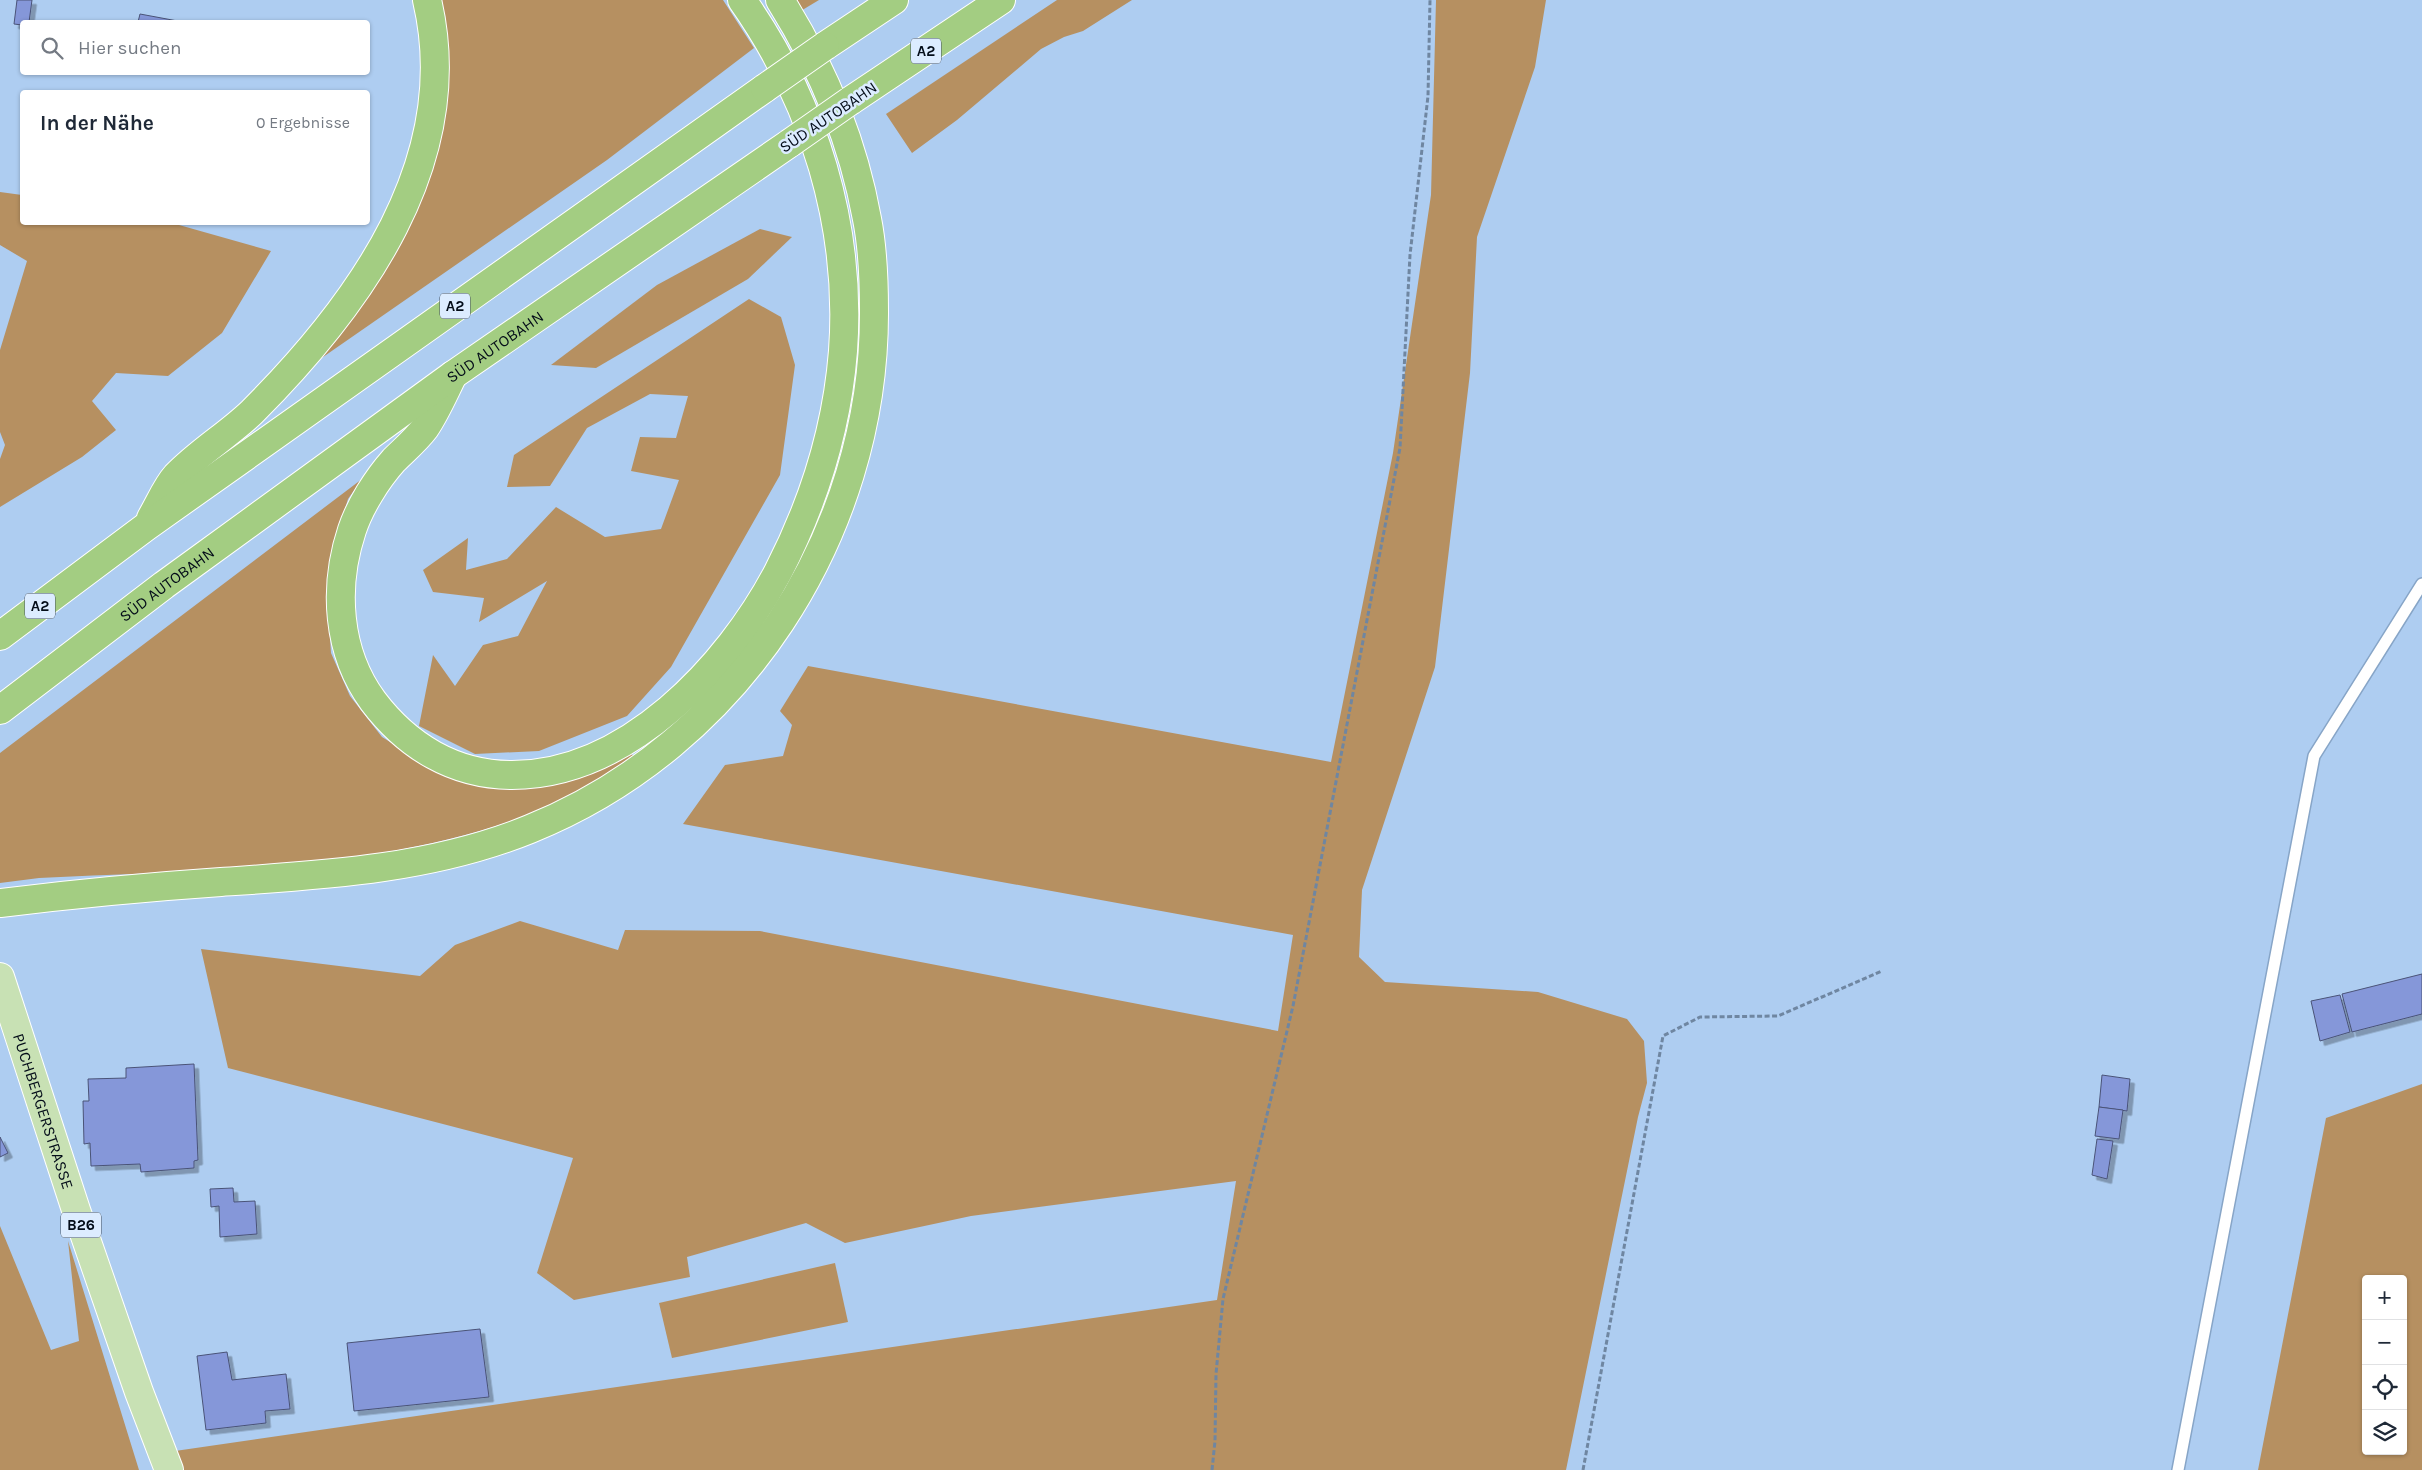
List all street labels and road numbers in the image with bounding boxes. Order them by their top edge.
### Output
road number: A2 [911,38,941,64]
street label: SÜD AUTOBAHN [776,77,880,157]
road number: A2 [440,294,470,318]
street label: SÜD AUTOBAHN [442,306,547,386]
street label: SÜD AUTOBAHN [115,542,218,625]
road number: A2 [25,594,55,618]
street label: PUCHBERGERSTRASSE [9,1031,78,1191]
road number: B26 [61,1212,101,1238]

